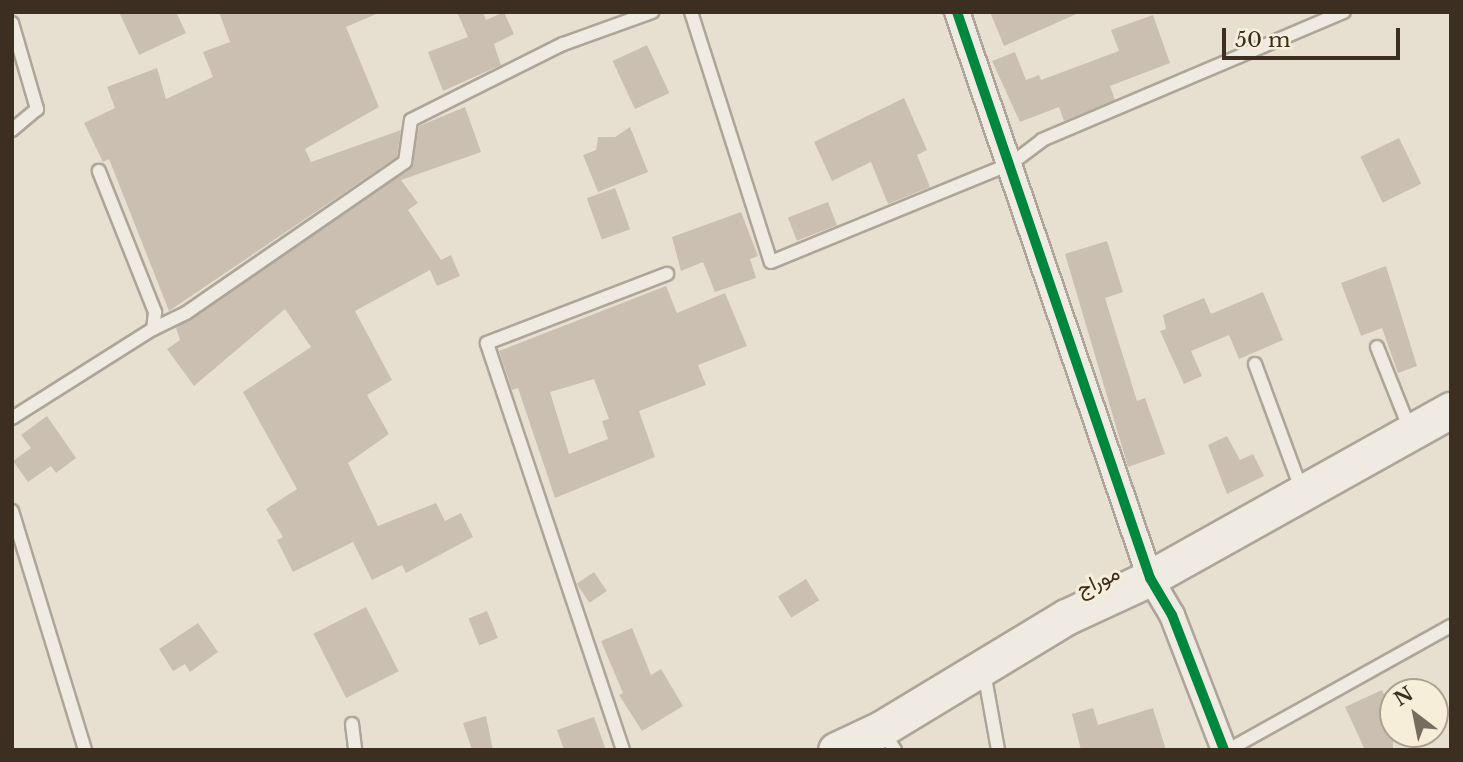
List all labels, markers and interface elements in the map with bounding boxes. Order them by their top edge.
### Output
scale bar [1225,14,1404,58]
text: 50 m [1235,27,1290,53]
street label: موراج [1072,560,1124,602]
north arrow [1379,678,1449,748]
text: N [1390,682,1417,711]

